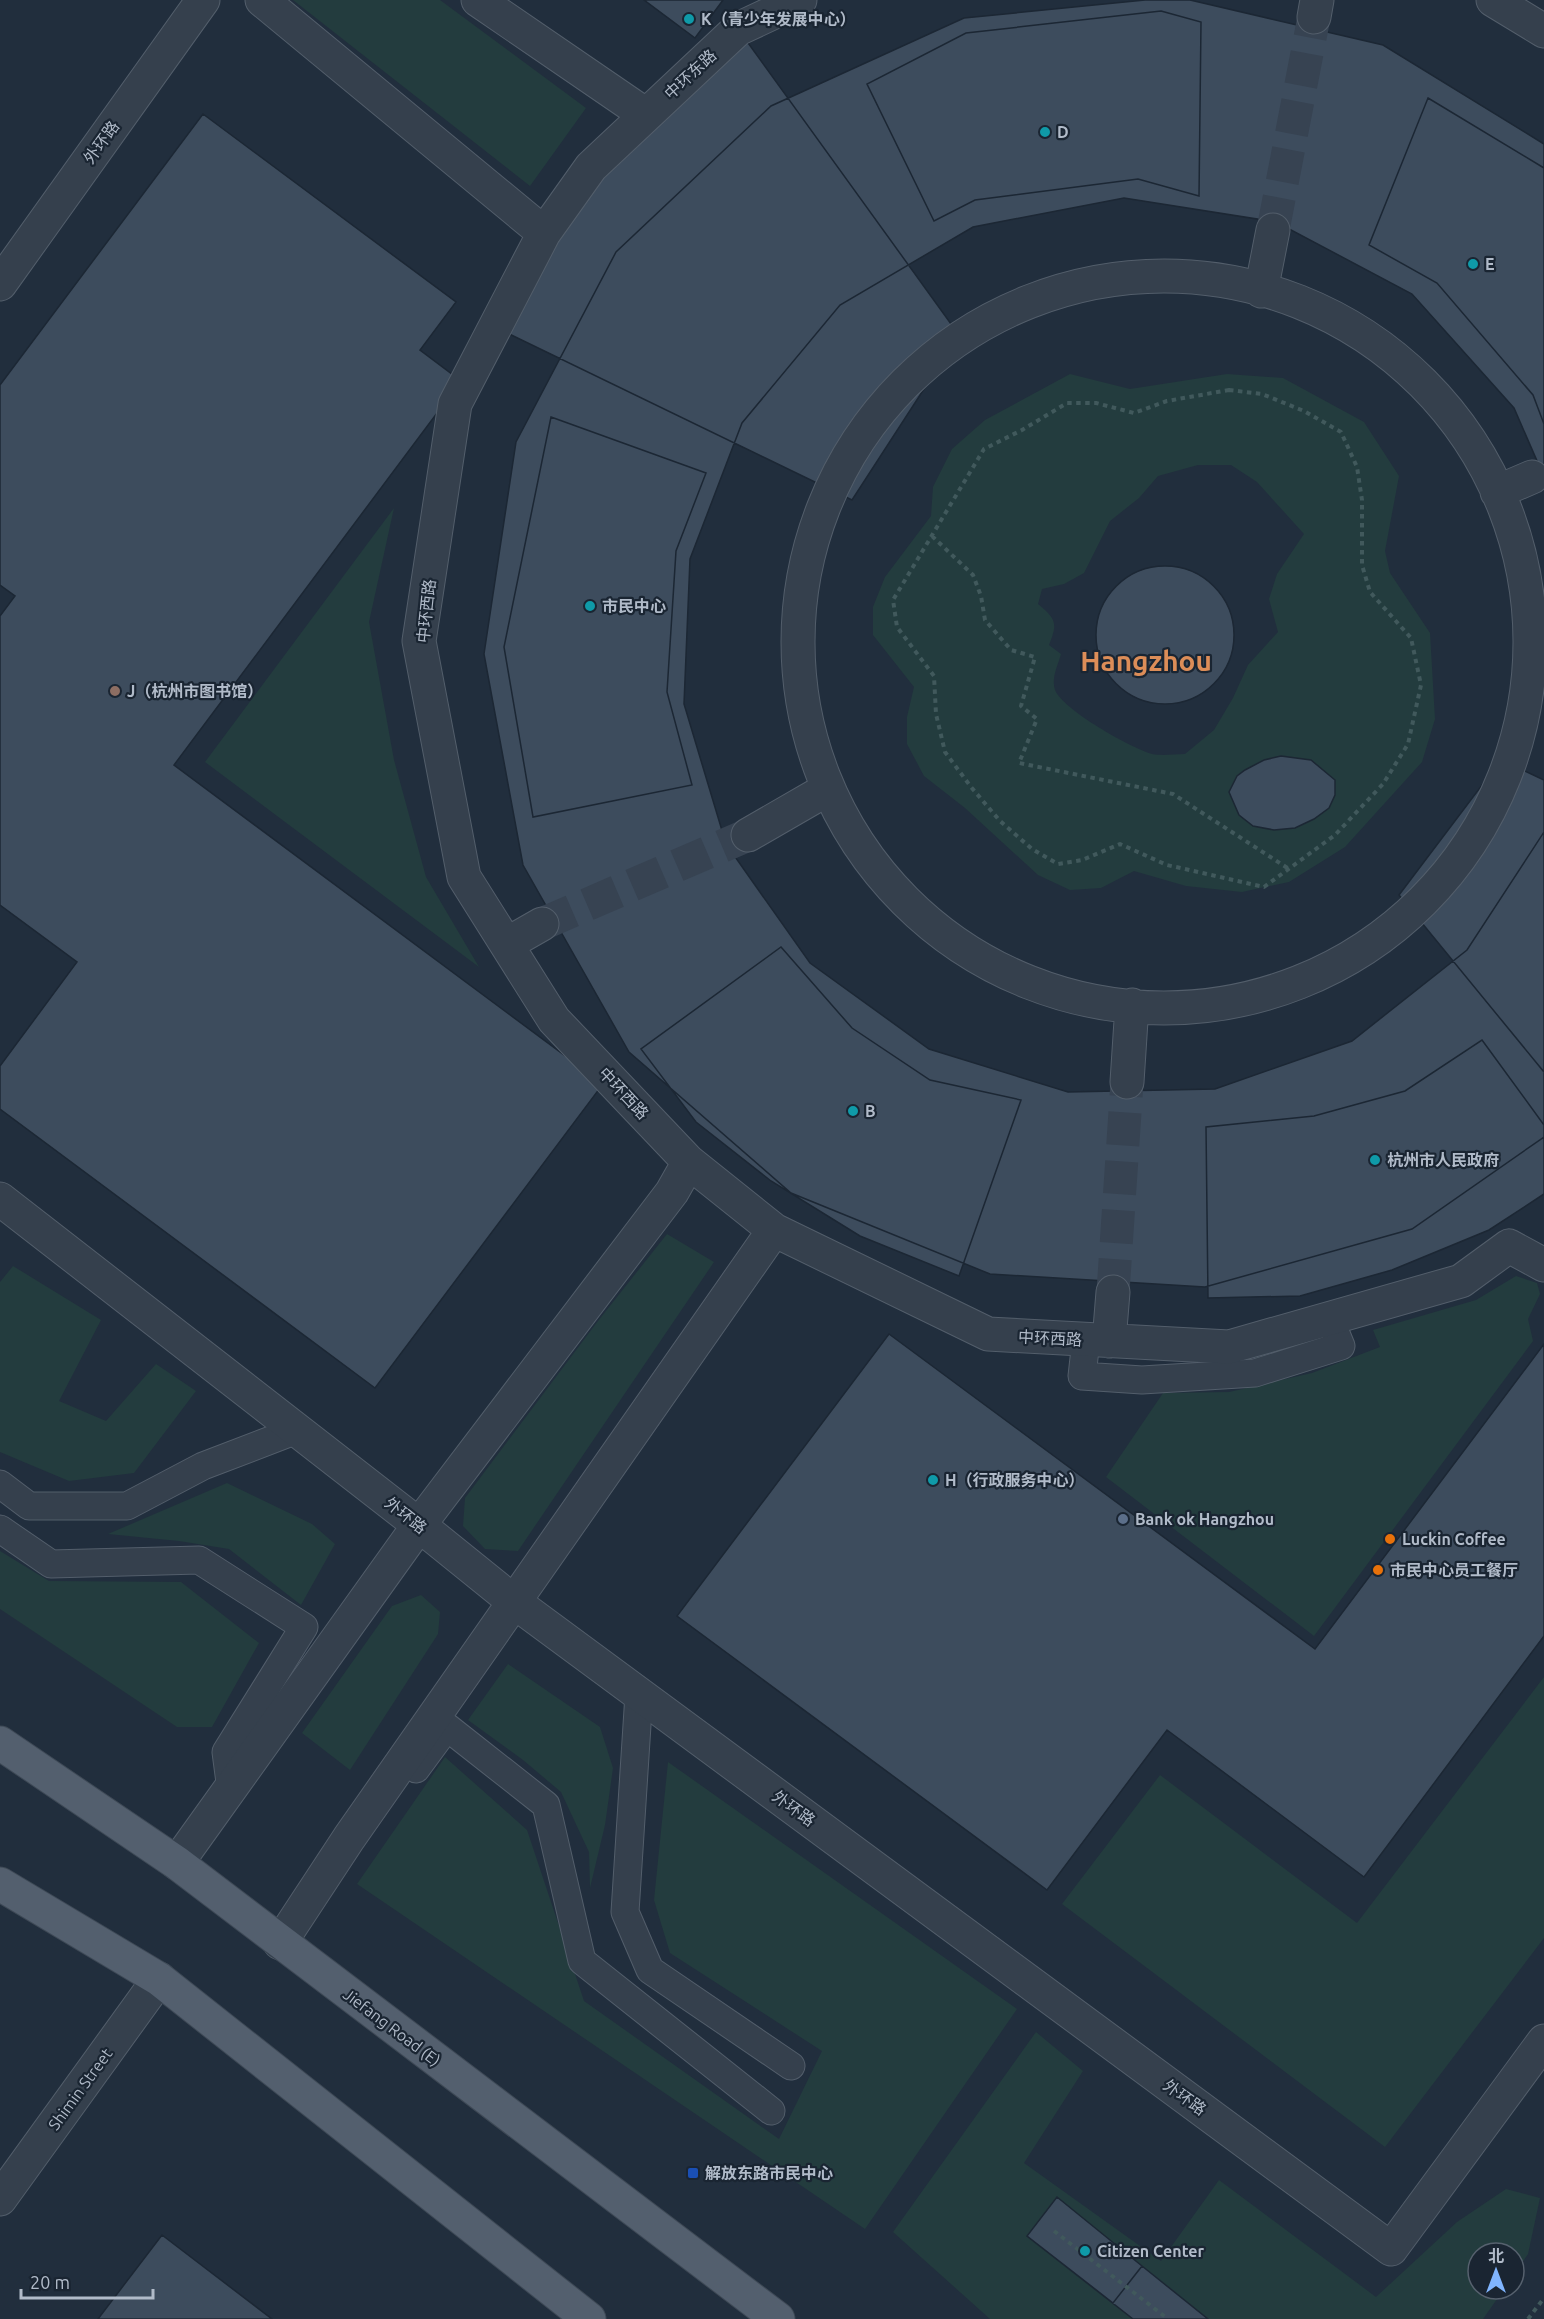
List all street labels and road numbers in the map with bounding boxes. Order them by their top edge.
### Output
street label: 中环东路 [660,46,720,102]
street label: 外环路 [80,117,122,167]
street label: 中环西路 [414,578,438,644]
street label: 中环西路 [596,1063,652,1123]
street label: 中环西路 [1018,1327,1082,1349]
street label: 外环路 [382,1493,430,1537]
street label: 外环路 [769,1787,819,1829]
street label: Jiefang Road (E) [339,1985,444,2070]
street label: Shimin Street [44,2044,116,2133]
street label: 外环路 [1160,2076,1210,2118]

